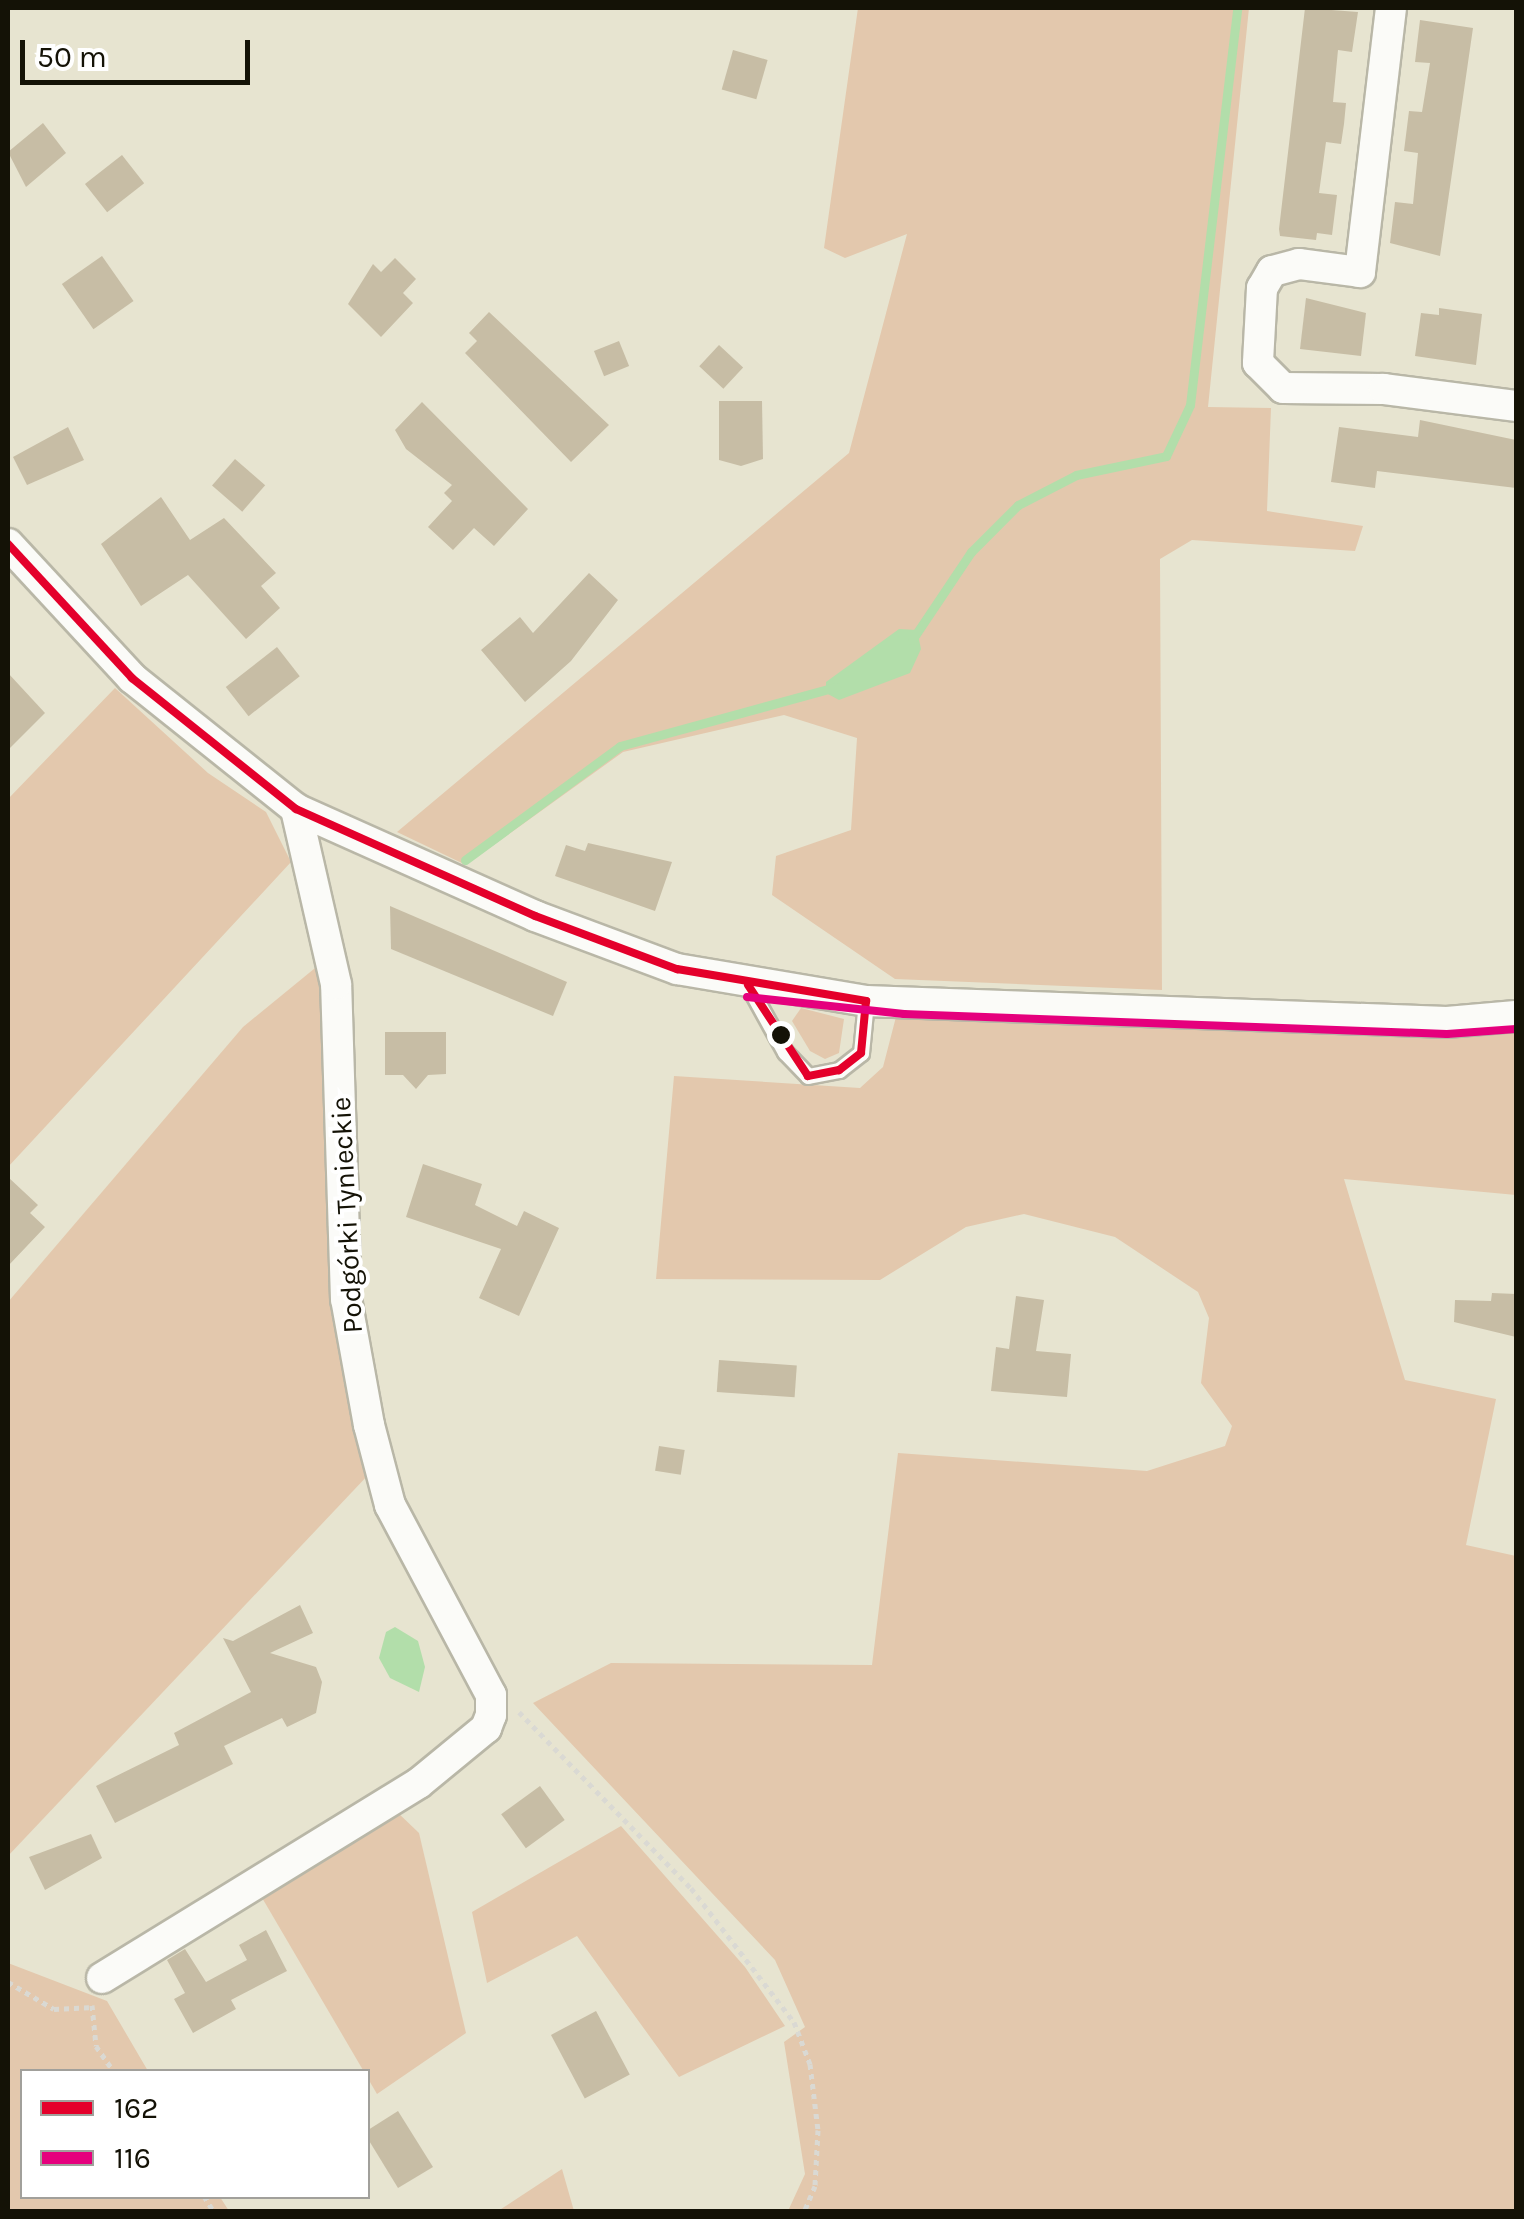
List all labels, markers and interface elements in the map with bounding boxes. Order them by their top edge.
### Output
scale bar [25,20,255,82]
text: 50 m [37,39,107,75]
unlabelled marker [771,1025,791,1045]
street label: Podgórki Tynieckie [324,1096,370,1334]
legend [20,2069,370,2199]
text: 162 [114,2090,158,2126]
text: 116 [114,2140,151,2176]

